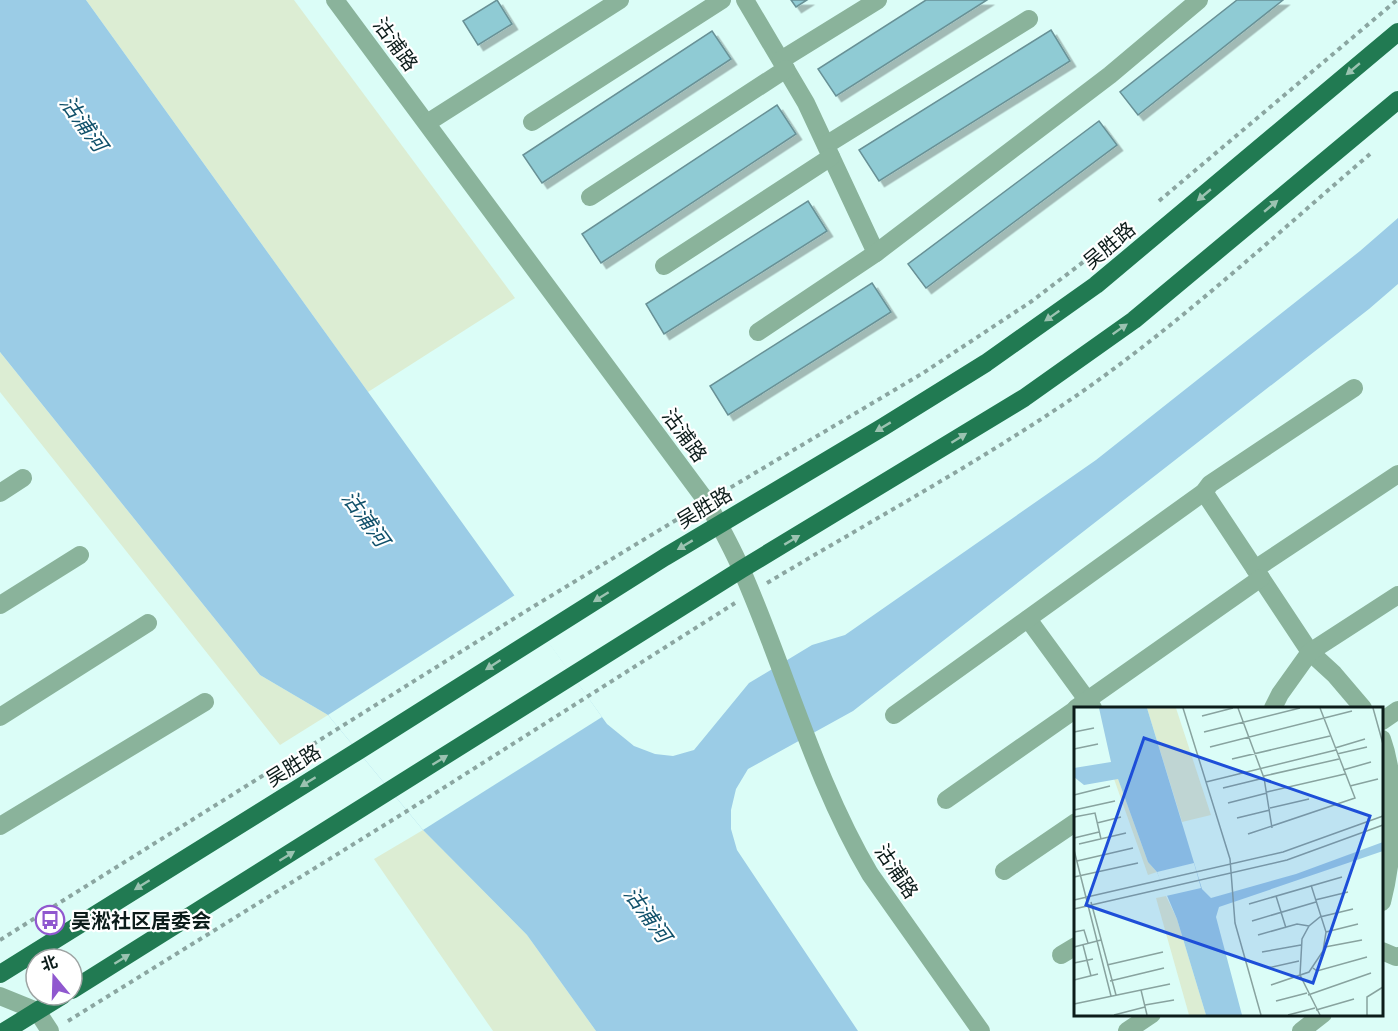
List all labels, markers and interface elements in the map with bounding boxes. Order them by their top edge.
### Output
street label: 沽浦路 [367,12,425,76]
one-way arrow [1346,62,1361,75]
water label: 沽浦河 [54,89,116,160]
one-way arrow [1196,188,1212,201]
one-way arrow [1263,199,1279,212]
street label: 吴胜路 [1077,215,1141,275]
one-way arrow [1044,310,1060,322]
one-way arrow [1112,323,1128,335]
street label: 沽浦路 [656,403,714,467]
one-way arrow [875,422,891,433]
one-way arrow [951,433,967,444]
street label: 吴胜路 [671,480,737,534]
water label: 沽浦河 [336,484,398,555]
one-way arrow [784,534,800,545]
one-way arrow [677,539,693,550]
one-way arrow [593,591,609,602]
one-way arrow [485,659,501,670]
inset map [1074,707,1383,1016]
street label: 吴胜路 [260,738,326,792]
one-way arrow [432,755,448,766]
one-way arrow [300,777,316,788]
street label: 沽浦路 [869,839,925,903]
one-way arrow [279,850,295,861]
one-way arrow [134,880,151,891]
water label: 沽浦河 [618,880,680,951]
bus stop icon: 吴淞社区居委会 [34,904,66,936]
place label: 吴淞社区居委会 [71,907,211,934]
north arrow [24,947,84,1007]
text: 北 [38,950,60,976]
one-way arrow [114,953,130,964]

